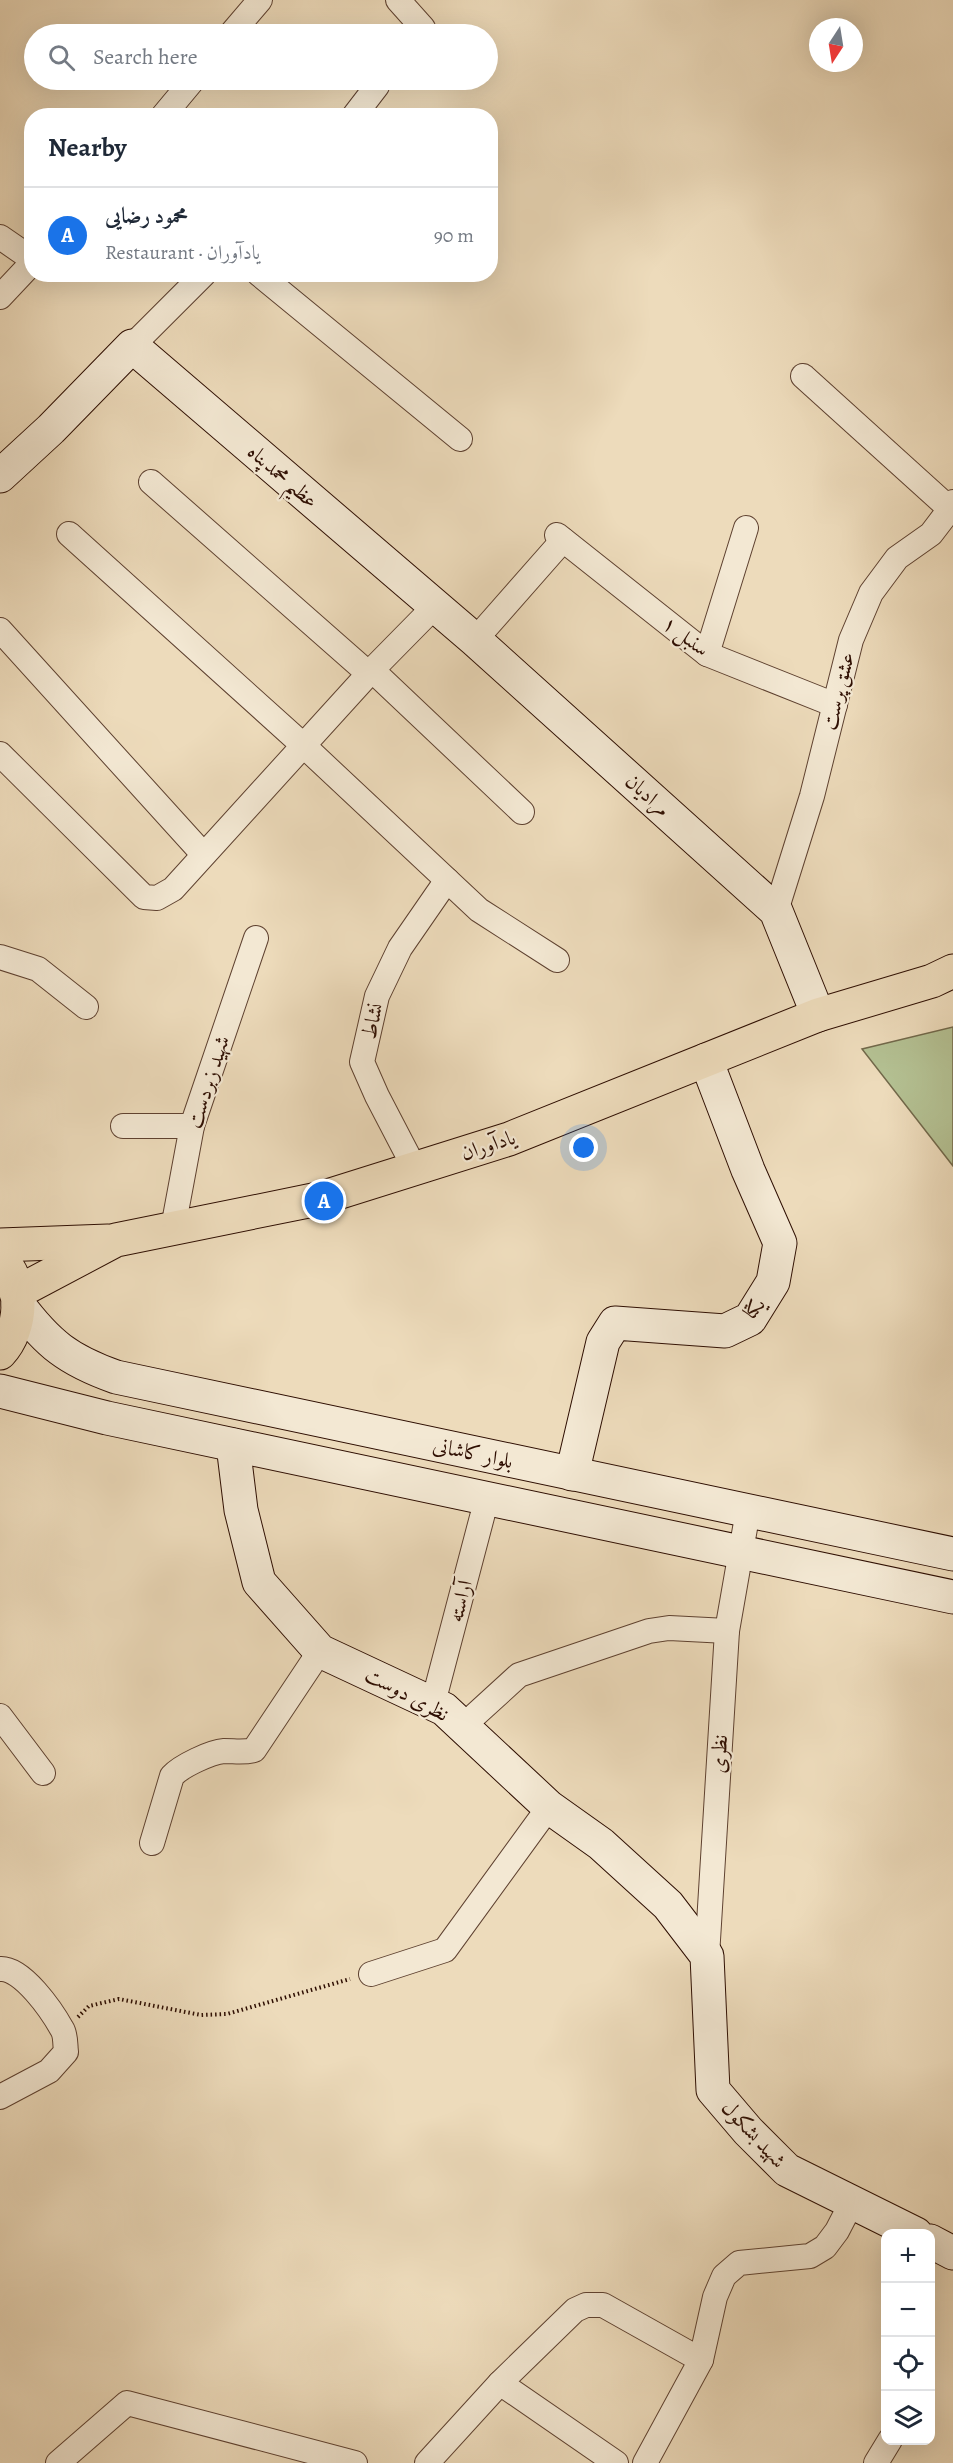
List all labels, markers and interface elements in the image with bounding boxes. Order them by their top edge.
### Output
north arrow [809,18,863,72]
search box [24,24,498,90]
icon: search [45,41,78,74]
text: Search here [93,42,198,72]
text: Nearby [48,130,127,165]
text: محمود رضایی [105,201,188,231]
text: A [61,222,74,249]
text: 90 m [434,222,474,249]
text: Restaurant · یادآوران [105,239,260,266]
street label: عظیم محمدپناه [237,438,324,520]
street label: سنبل ۱ [656,609,715,664]
street label: عشق پرست [815,649,861,733]
street label: مرادیان [619,767,677,824]
street label: نشاط [354,1000,390,1042]
street label: شهید زبردست [180,1032,236,1132]
street label: یادآوران [457,1123,520,1167]
your location [569,1133,598,1162]
pin: A [304,1178,344,1224]
street label: یکتا [736,1290,772,1325]
street label: بلوار کاشانی [430,1431,516,1475]
street label: آراسته [441,1574,480,1625]
street label: نظری دوست [360,1660,454,1728]
street label: نظری [704,1734,734,1774]
street label: شهید بشکول [715,2094,793,2174]
map controls [881,2229,935,2445]
button: + [881,2229,935,2283]
button: − [881,2283,935,2337]
button: locate [881,2337,935,2391]
button: layers [881,2391,935,2445]

